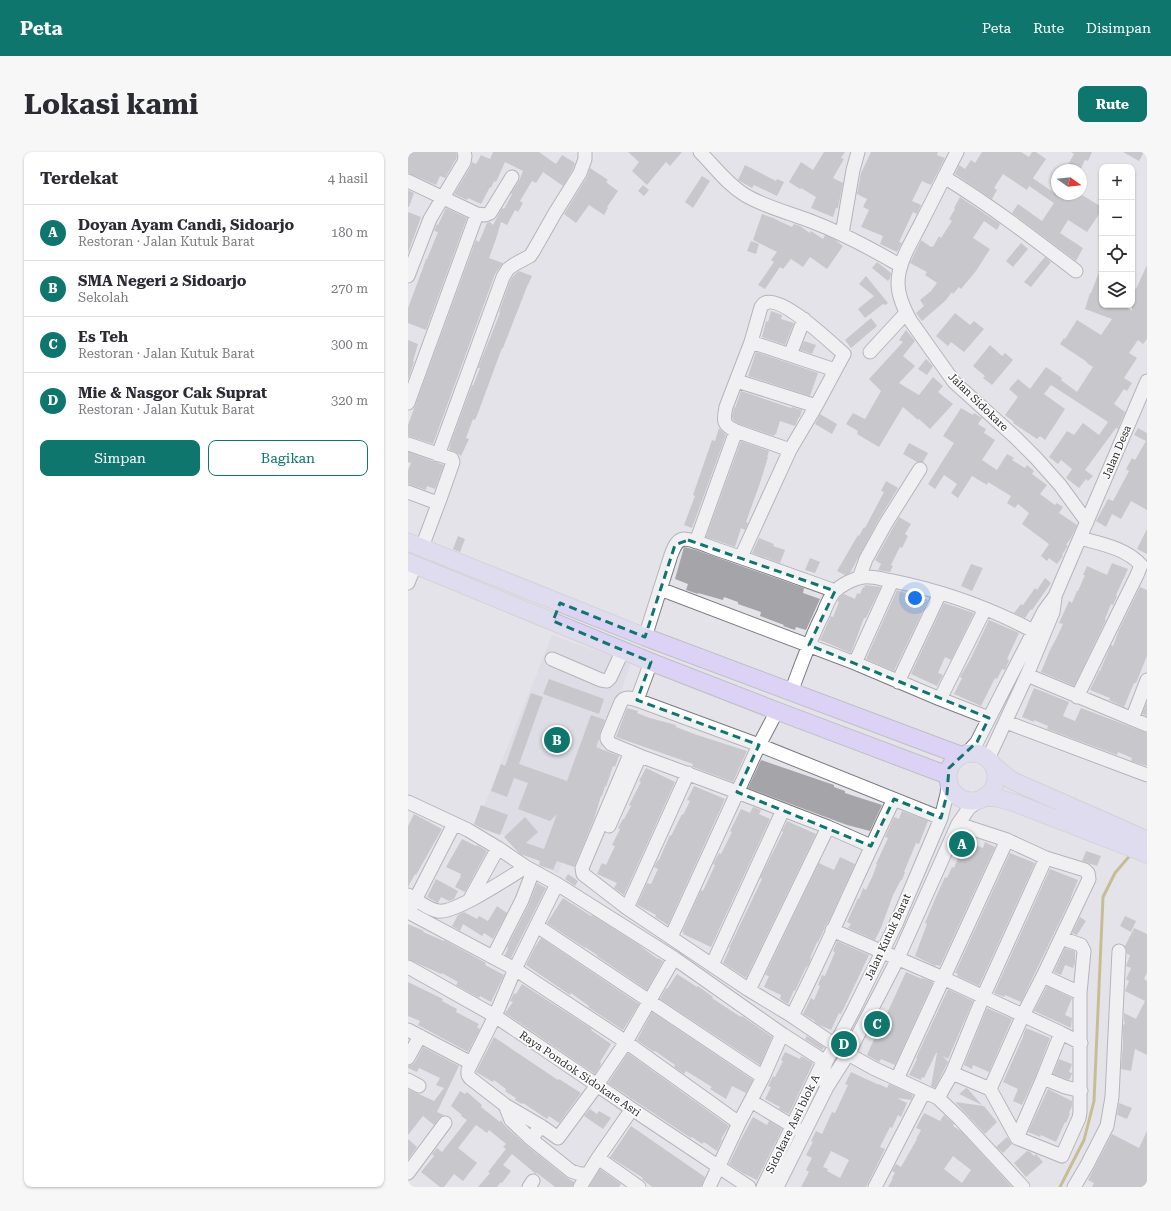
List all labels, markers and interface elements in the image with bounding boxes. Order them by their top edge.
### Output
text: Peta [20,17,63,40]
text: Peta [982,20,1011,36]
text: Rute [1033,20,1064,36]
text: Disimpan [1086,20,1151,36]
button: Rute [1078,86,1147,122]
text: Lokasi kami [24,88,198,121]
north arrow [1051,164,1087,200]
map controls [1099,164,1135,308]
button: + [1099,164,1135,200]
text: Terdekat [40,168,118,188]
text: 4 hasil [328,171,368,186]
button: − [1099,200,1135,236]
text: Doyan Ayam Candi, Sidoarjo [78,216,294,234]
text: A [48,225,58,240]
text: 180 m [331,225,368,240]
text: Restoran · Jalan Kutuk Barat [78,234,255,249]
button: locate [1099,236,1135,272]
text: SMA Negeri 2 Sidoarjo [78,272,246,290]
button: layers [1099,272,1135,308]
text: B [48,281,58,296]
text: 270 m [331,281,368,296]
text: Sekolah [78,290,129,305]
text: Es Teh [78,328,128,346]
text: C [48,337,58,352]
text: 300 m [331,337,368,352]
text: Restoran · Jalan Kutuk Barat [78,346,255,361]
street label: Jalan Sidokare [945,370,1011,434]
text: Mie & Nasgor Cak Suprat [78,384,267,402]
text: D [48,393,58,408]
text: 320 m [331,393,368,408]
text: Restoran · Jalan Kutuk Barat [78,402,255,417]
street label: Jalan Desa [1100,423,1134,481]
button: Simpan [40,440,200,476]
button: Bagikan [208,440,368,476]
your location [905,588,925,608]
pin: B [544,725,570,755]
pin: A [949,829,975,859]
street label: Jalan Kutuk Barat [862,892,914,982]
pin: C [864,1009,890,1039]
street label: Raya Pondok Sidokare Asri [517,1028,644,1120]
pin: D [831,1029,857,1059]
street label: Sidokare Asri blok A [763,1072,823,1176]

